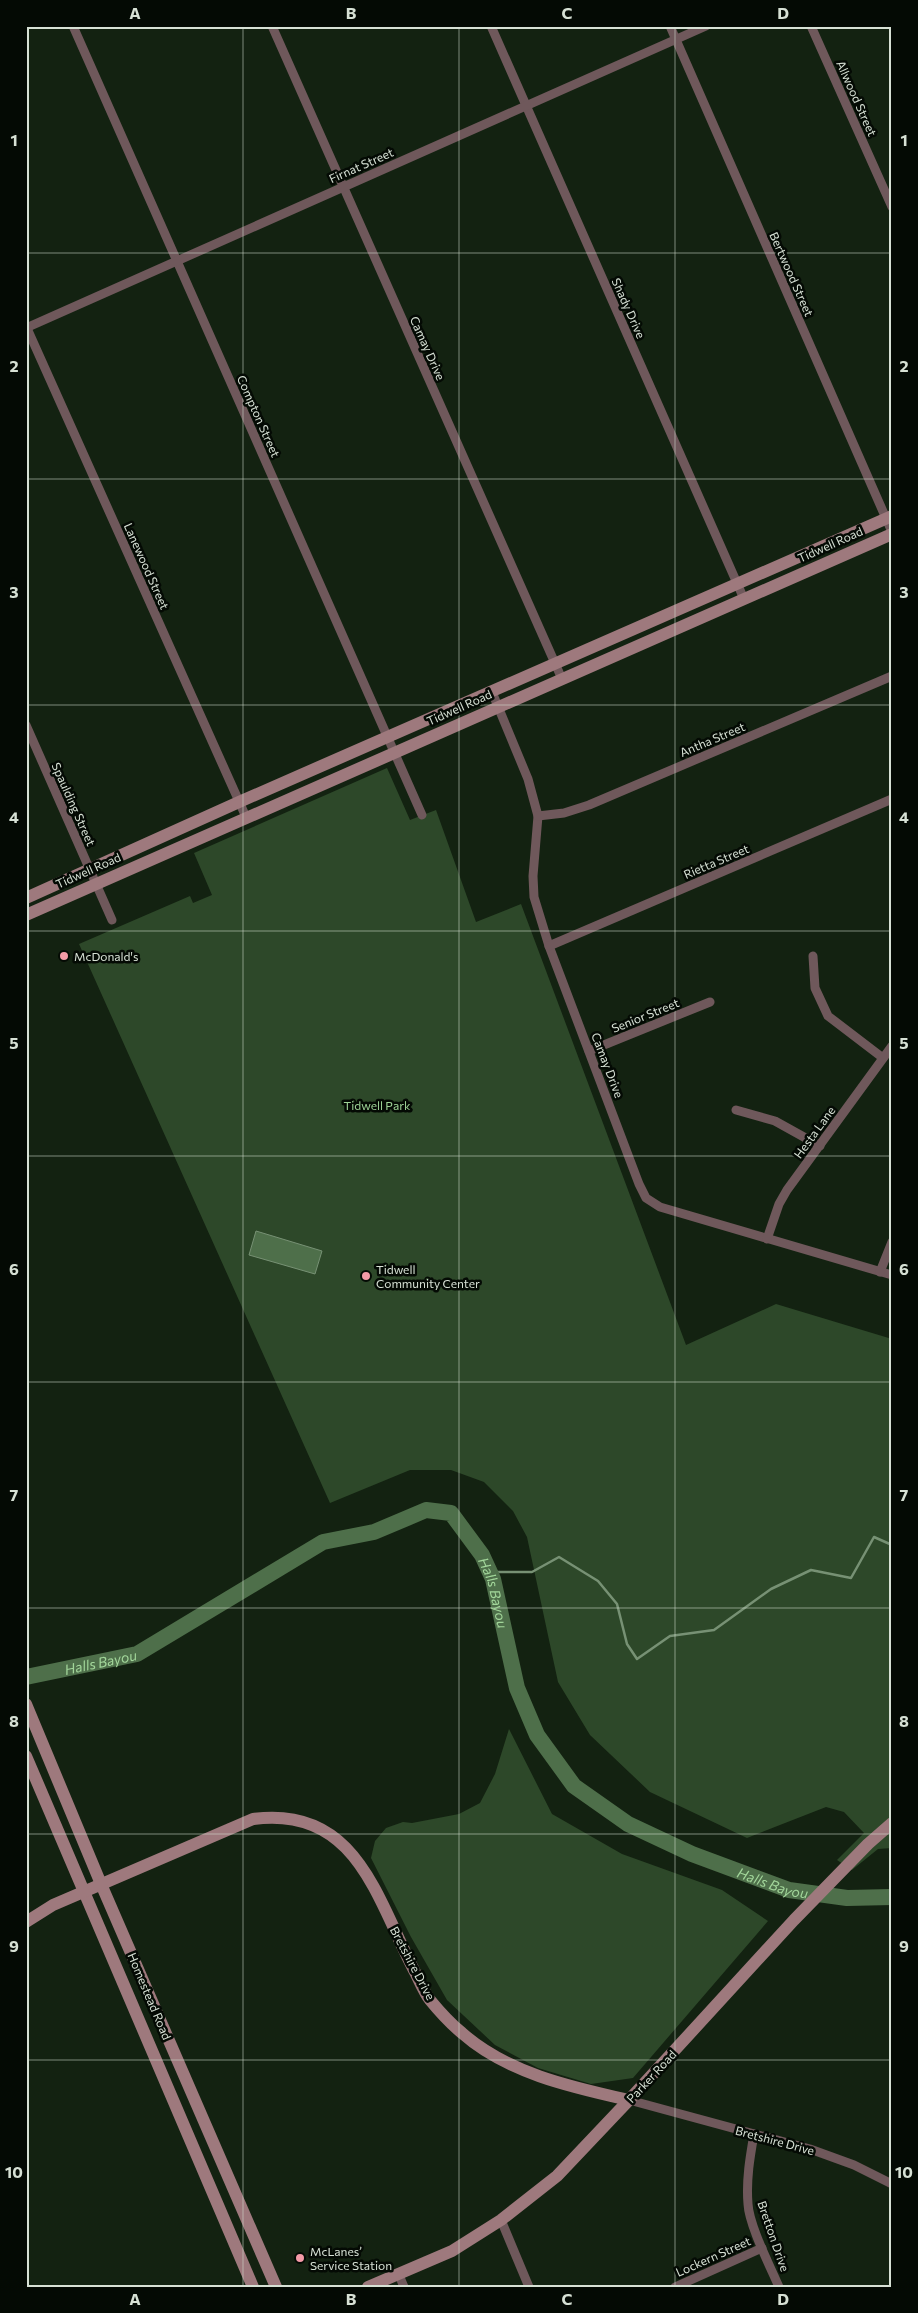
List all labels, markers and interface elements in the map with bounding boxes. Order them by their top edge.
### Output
text: A [129,3,141,22]
text: B [346,3,357,22]
text: C [562,3,573,22]
text: D [777,3,789,22]
street label: Allwood Street [834,58,880,138]
text: 1 [10,130,18,149]
text: 1 [900,130,908,149]
street label: Firnat Street [327,145,395,185]
street label: Bertwood Street [767,230,817,318]
street label: Shady Drive [609,276,649,340]
street label: Camay Drive [408,314,448,382]
text: 2 [9,356,19,375]
text: 2 [899,356,909,375]
street label: Compton Street [235,373,283,459]
street label: Lanewood Street [122,521,172,611]
street label: Tidwell Road [795,523,865,565]
text: 3 [9,582,19,601]
text: 3 [899,582,909,601]
street label: Tidwell Road [424,686,494,728]
street label: Antha Street [677,719,747,759]
street label: Spaulding Street [49,760,99,848]
text: 4 [9,807,19,826]
text: 4 [899,807,909,826]
street label: Rietta Street [681,841,751,881]
street label: Tidwell Road [53,849,123,891]
place label: McDonald's [74,949,138,963]
marker: McDonald's [58,950,70,962]
street label: Senior Street [609,995,681,1035]
street label: Camay Drive [589,1030,627,1100]
text: 5 [9,1033,19,1052]
text: 5 [899,1033,909,1052]
park label: Tidwell Park [344,1098,411,1112]
street label: Hesta Lane [791,1103,837,1161]
text: 6 [9,1259,19,1278]
text: 6 [899,1259,909,1278]
place label: Tidwell Community Center [376,1262,480,1290]
marker: Tidwell Community Center [360,1270,372,1282]
text: 7 [10,1485,19,1504]
text: 7 [900,1485,909,1504]
water label: Halls Bayou [476,1554,512,1630]
water label: Halls Bayou [63,1646,138,1677]
text: 8 [9,1711,19,1730]
text: 8 [899,1711,909,1730]
water label: Halls Bayou [735,1863,809,1901]
street label: Bretshire Drive [388,1924,438,2002]
text: 9 [9,1936,19,1955]
text: 9 [899,1936,909,1955]
street label: Homestead Road [125,1950,175,2042]
street label: Parker Road [623,2047,679,2105]
street label: Bretshire Drive [734,2123,816,2157]
text: 10 [5,2162,23,2181]
text: 10 [895,2162,913,2181]
street label: Bretton Drive [755,2199,793,2273]
street label: Lockern Street [673,2233,753,2279]
place label: McLanes’ Service Station [310,2244,392,2272]
marker: McLanes’ Service Station [294,2252,306,2264]
text: A [129,2289,141,2308]
text: B [346,2289,357,2308]
text: C [562,2289,573,2308]
text: D [777,2289,789,2308]

